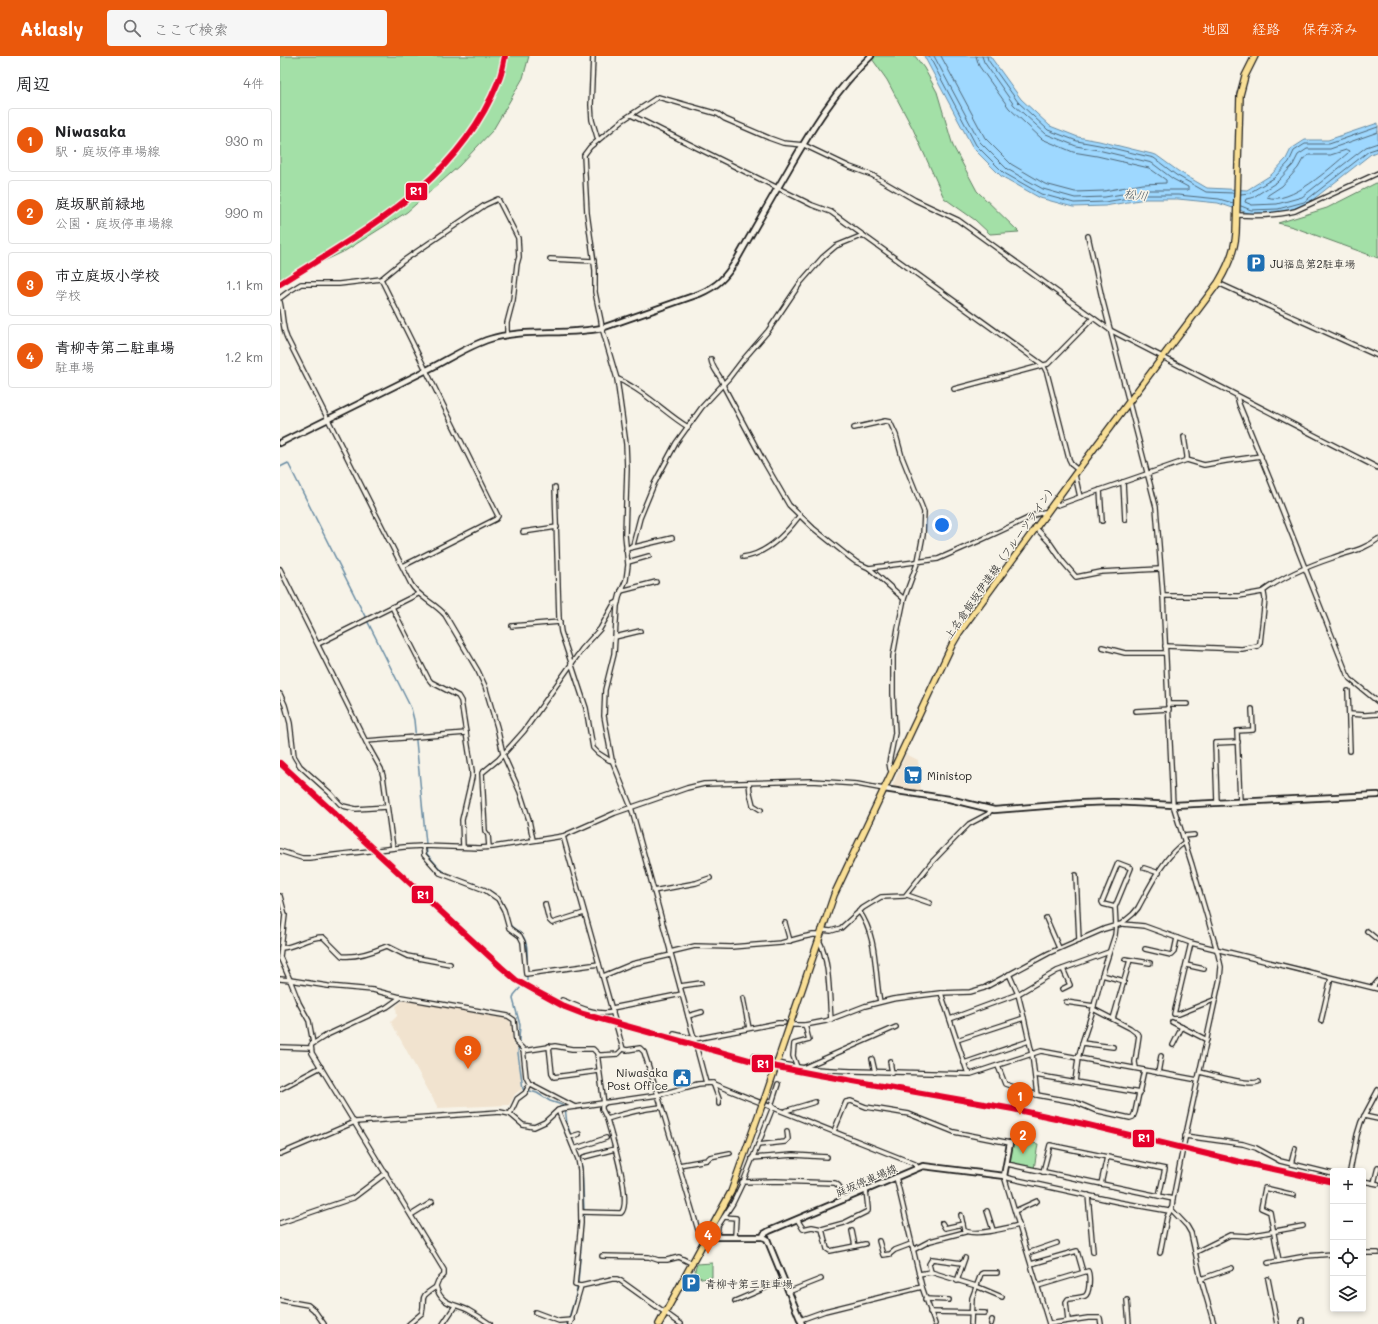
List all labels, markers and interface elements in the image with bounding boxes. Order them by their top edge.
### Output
search box [107,10,387,46]
text: Atlasly [20,16,83,41]
icon: search [121,17,143,39]
text: ここで検索 [153,19,229,39]
text: 地図 [1202,19,1230,38]
text: 経路 [1252,19,1280,38]
text: 保存済み [1302,19,1358,38]
text: 周辺 [16,72,50,94]
text: 4件 [243,74,264,91]
text: Niwasaka [55,121,126,141]
text: 1 [27,132,33,149]
text: 930 m [225,132,263,149]
text: 駅 · 庭坂停車場線 [55,142,160,159]
line badge: R1 [405,182,428,201]
text: R1 [410,183,422,198]
water label: 松川 [1123,184,1149,204]
text: 庭坂駅前緑地 [55,193,145,213]
text: 2 [26,204,34,221]
text: 990 m [225,204,263,221]
text: 公園 · 庭坂停車場線 [55,214,173,231]
parking icon: JU福島第2駐車場 [1245,252,1267,274]
place label: JU福島第2駐車場 [1270,256,1356,271]
text: 市立庭坂小学校 [55,265,160,285]
text: 3 [26,276,34,293]
text: 1.1 km [226,276,263,293]
text: 学校 [55,286,81,303]
text: 青柳寺第二駐車場 [55,337,175,357]
text: 4 [26,348,34,365]
text: 1.2 km [225,348,263,365]
text: 駐車場 [55,358,94,375]
street label: 上名倉飯坂伊達線（フルーツライン） [940,480,1060,642]
your location [932,515,952,535]
supermarket icon: Ministop [902,764,924,786]
place label: Ministop [927,768,972,783]
line badge: R1 [411,885,434,904]
text: R1 [417,887,429,902]
pin: 3 [455,1036,481,1069]
line badge: R1 [751,1054,774,1073]
text: R1 [757,1056,769,1071]
place label: Niwasaka Post Office [607,1065,668,1093]
public building icon: Niwasaka Post Office [671,1067,693,1089]
pin: 1 [1007,1082,1033,1115]
pin: 2 [1010,1121,1036,1154]
line badge: R1 [1132,1129,1155,1148]
text: R1 [1138,1130,1150,1145]
street label: 庭坂停車場線 [833,1160,899,1200]
map controls [1330,1168,1366,1312]
button: + [1330,1168,1366,1204]
button: − [1330,1204,1366,1240]
pin: 4 [695,1221,721,1254]
button: locate [1330,1240,1366,1276]
parking icon: 青柳寺第三駐車場 [680,1272,702,1294]
place label: 青柳寺第三駐車場 [705,1276,793,1291]
button: layers [1330,1276,1366,1312]

